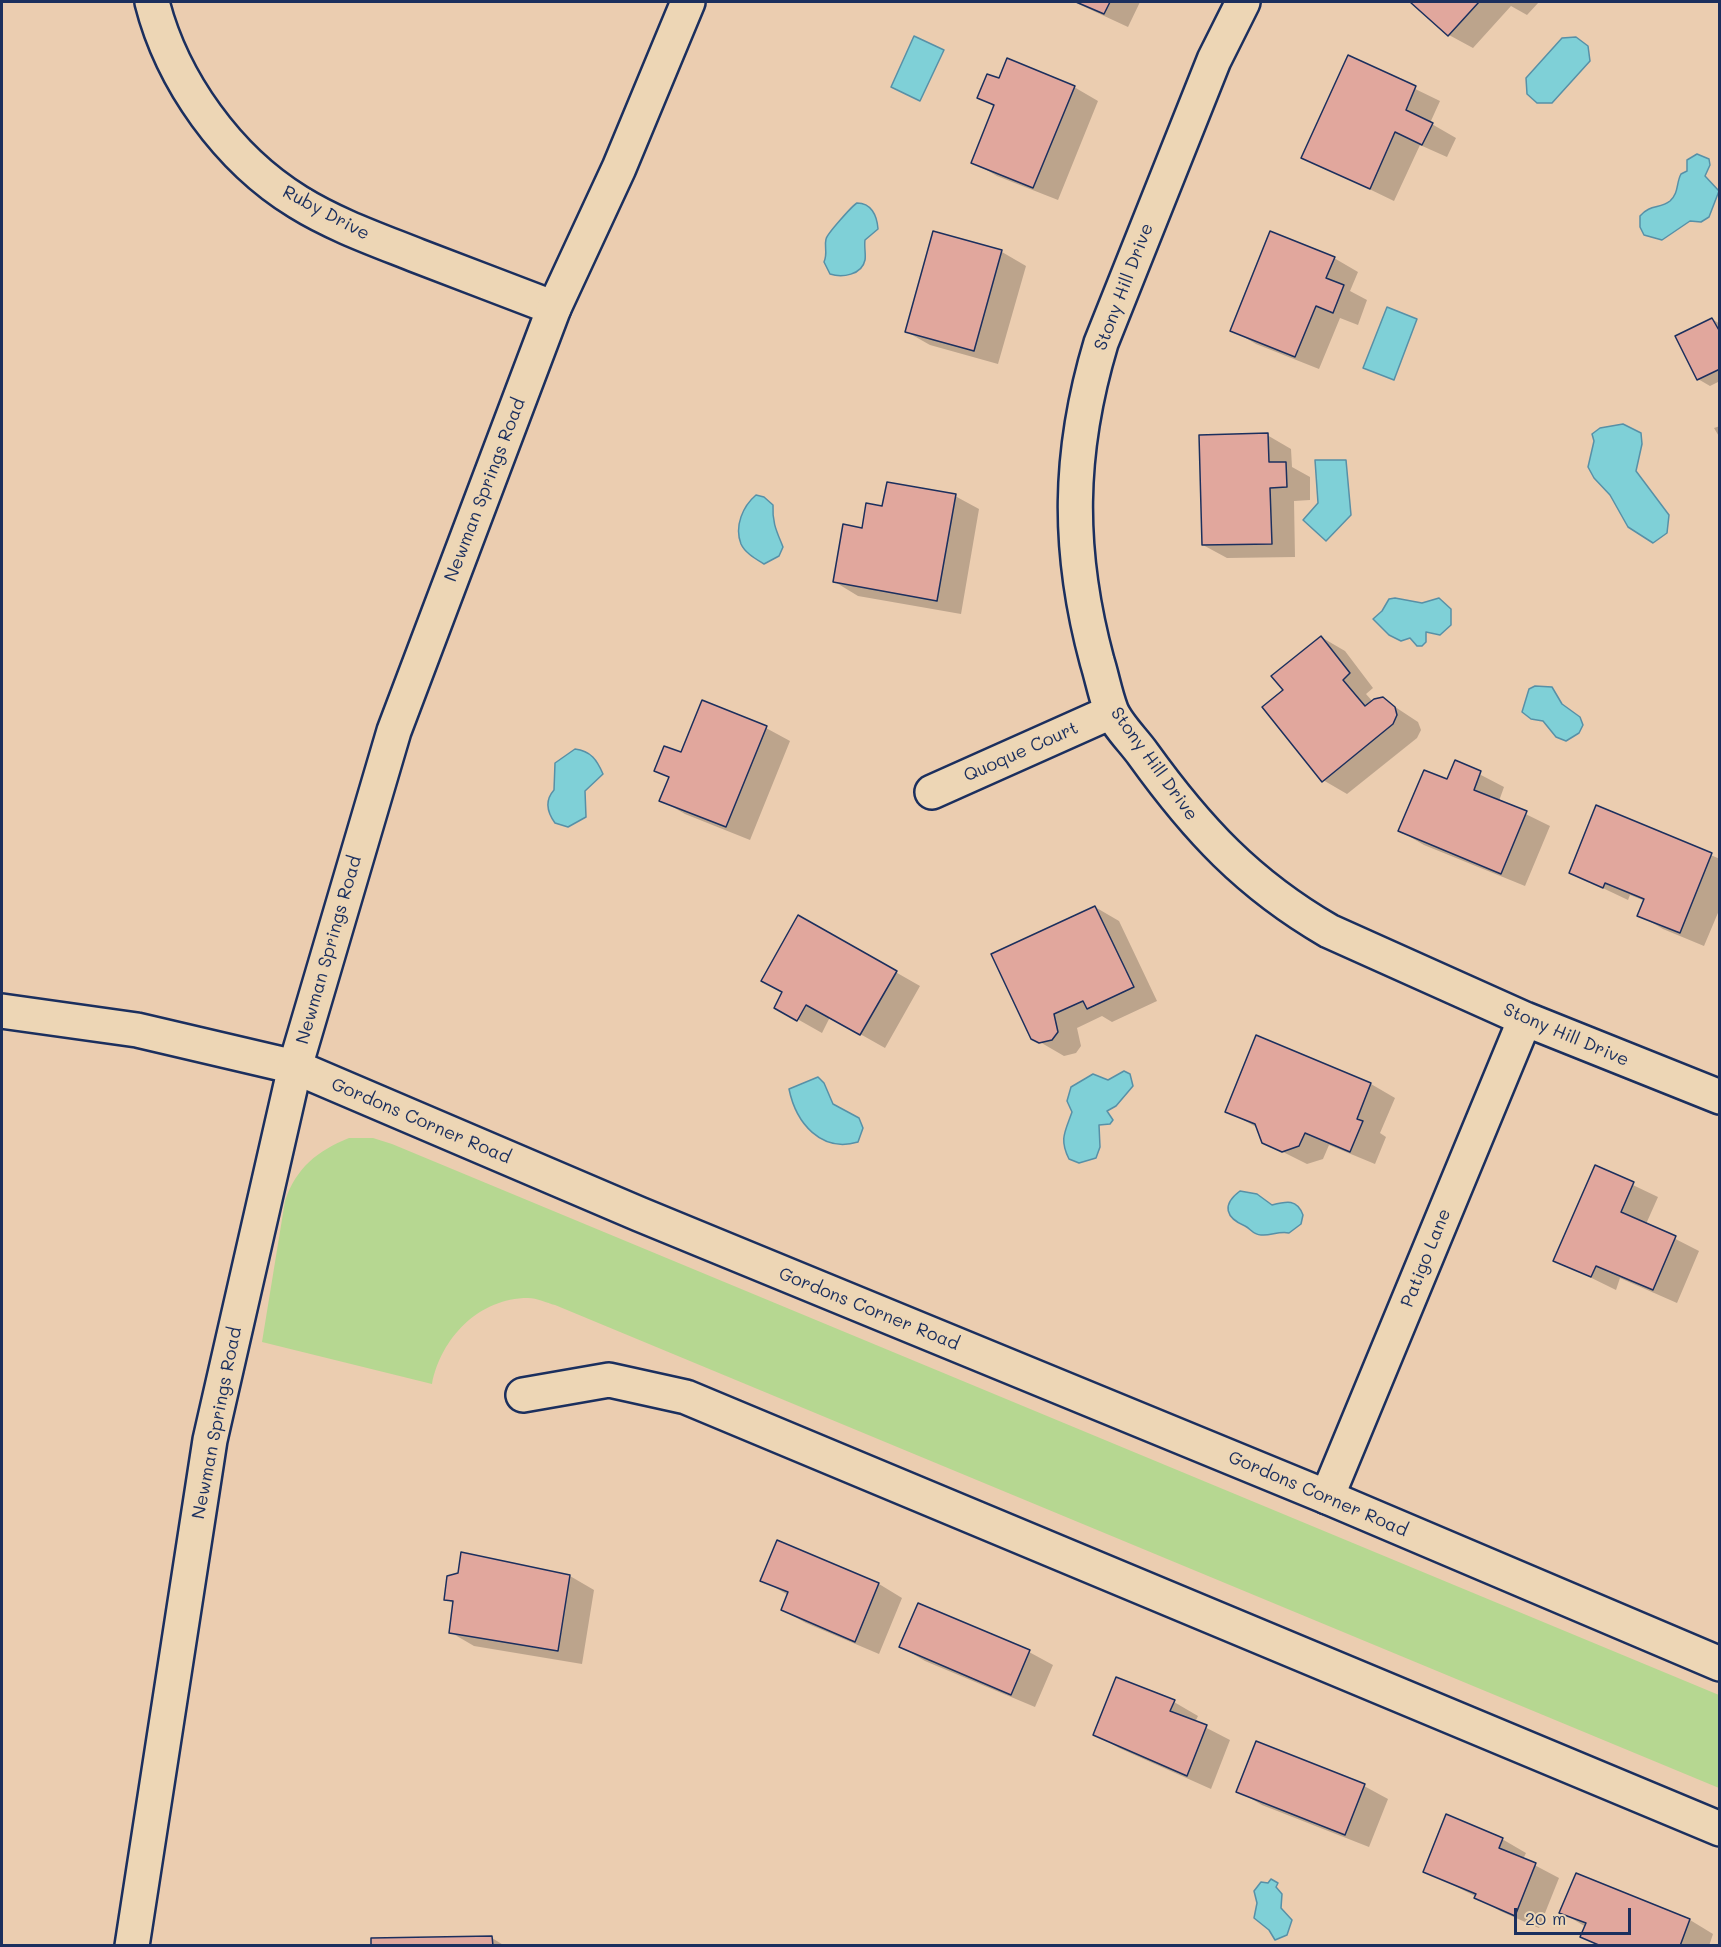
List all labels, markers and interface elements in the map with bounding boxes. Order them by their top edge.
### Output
street label: Ruby Drive [279,181,373,245]
street label: Stony Hill Drive [1090,220,1158,354]
street label: Newman Springs Road [440,395,530,585]
street label: Stony Hill Drive [1106,703,1202,825]
street label: Quoque Court [960,717,1082,787]
street label: Newman Springs Road [292,853,366,1047]
street label: Stony Hill Drive [1500,999,1632,1071]
street label: Gordons Corner Road [328,1073,514,1169]
street label: Patigo Lane [1396,1206,1456,1310]
street label: Gordons Corner Road [776,1263,962,1355]
street label: Newman Springs Road [188,1325,246,1521]
street label: Gordons Corner Road [1225,1446,1411,1542]
scale bar [1517,1896,1634,1934]
text: 20 m [1525,1906,1566,1930]

